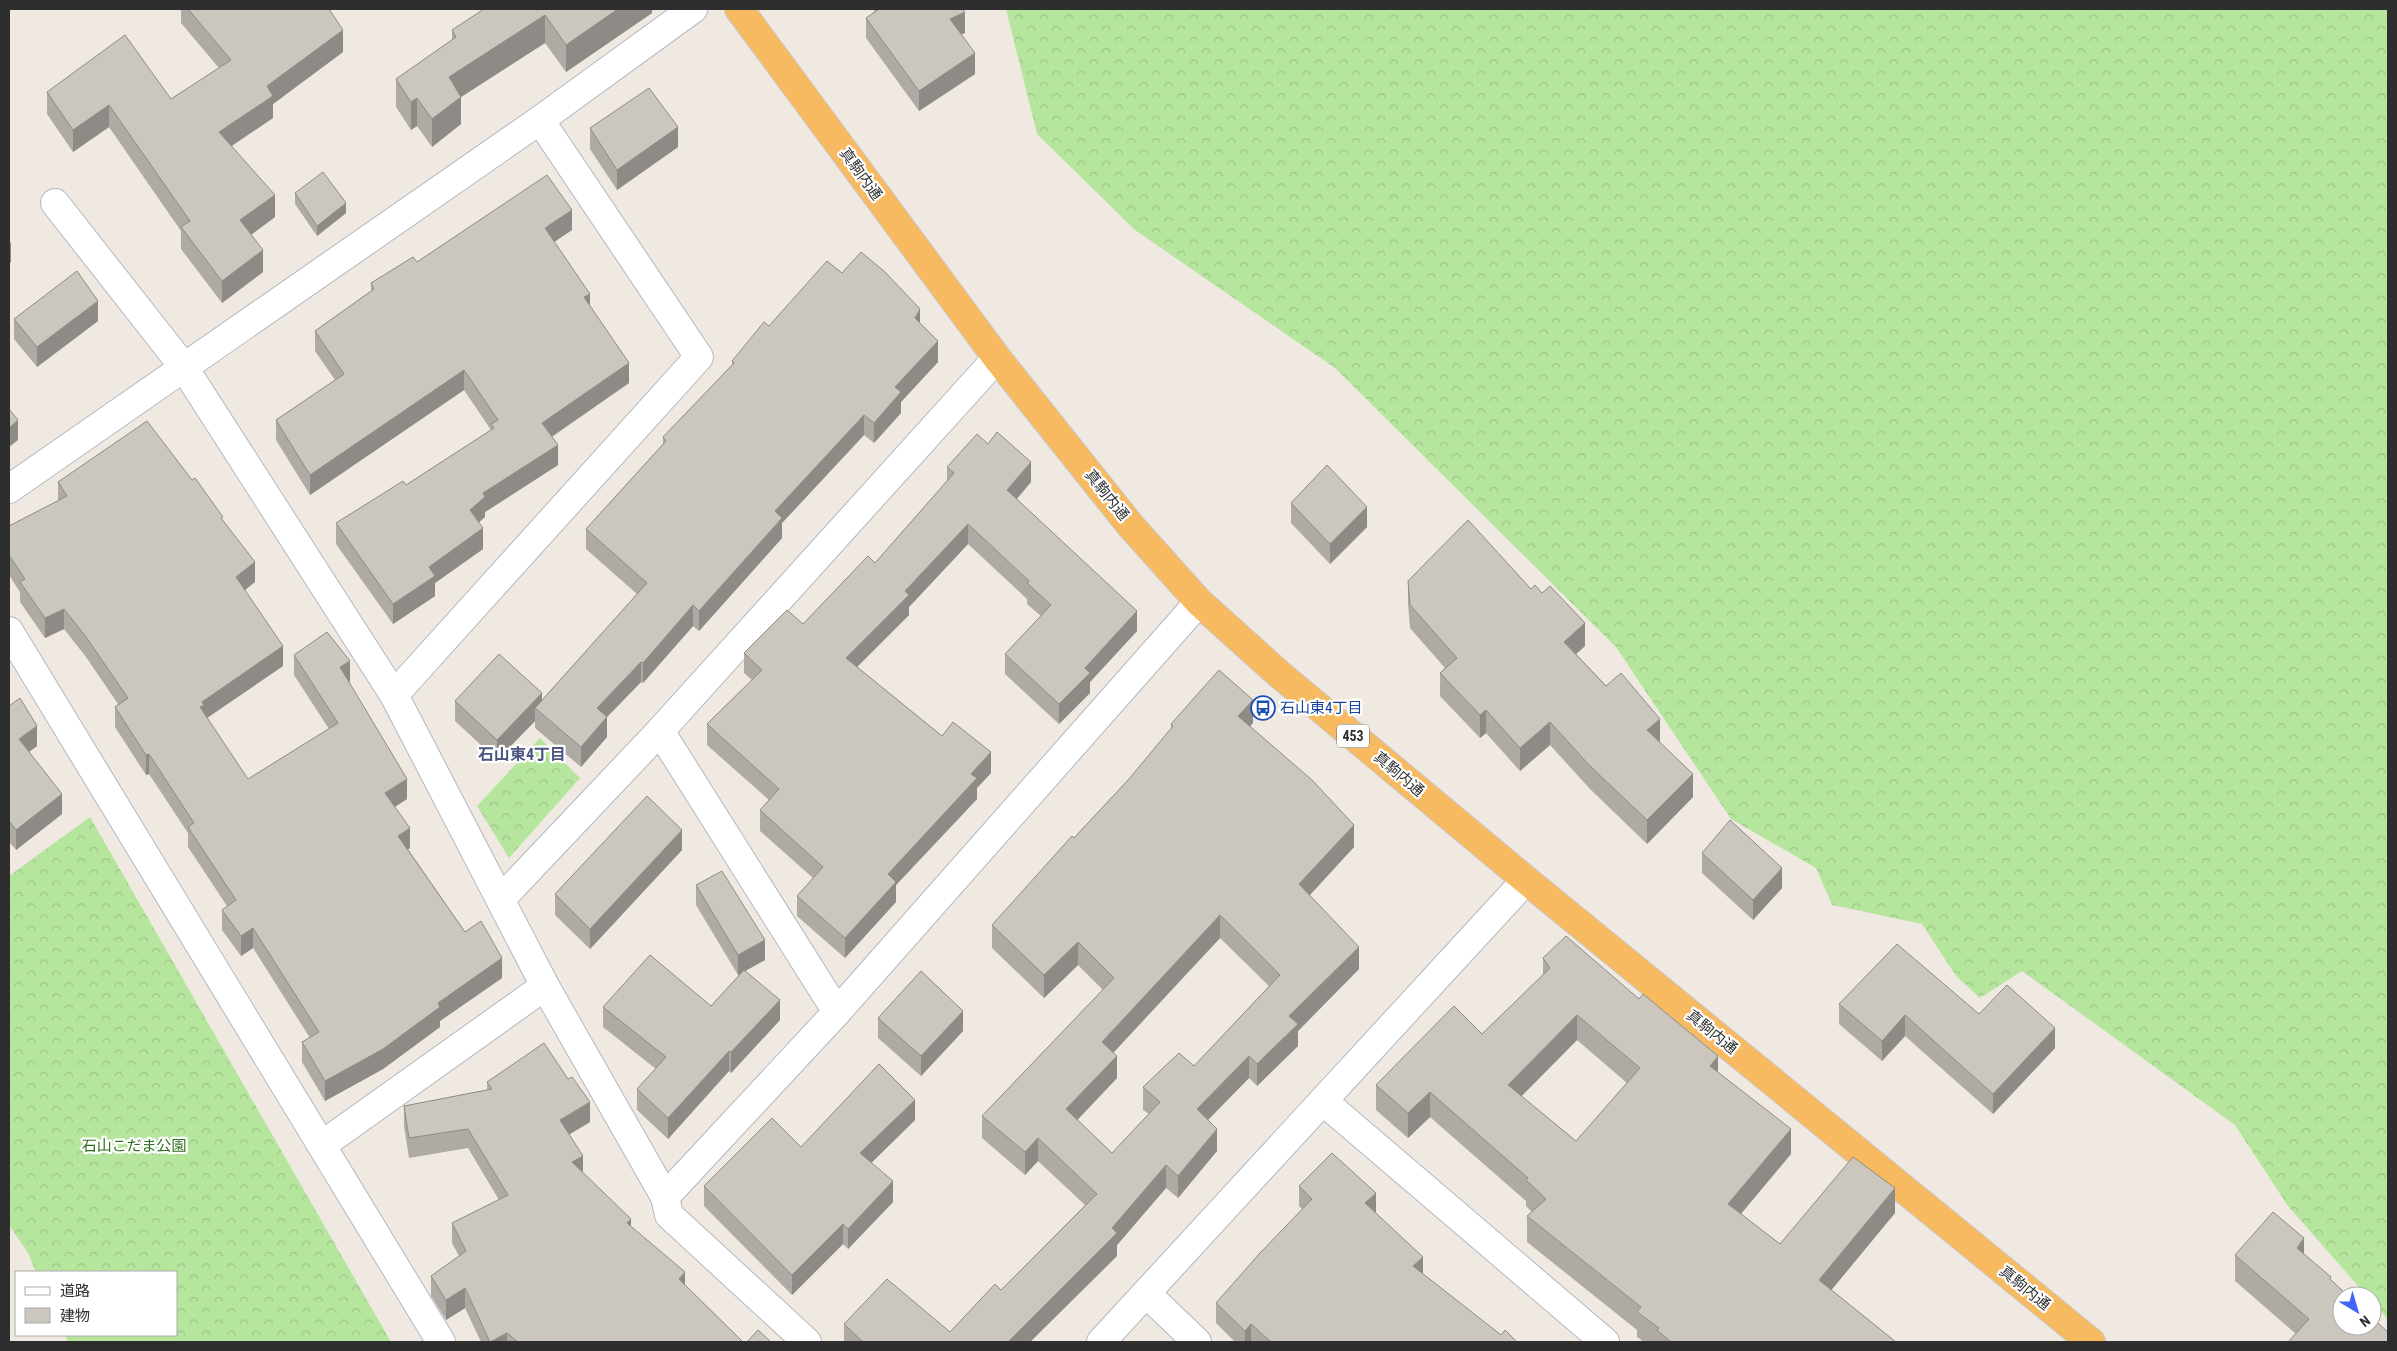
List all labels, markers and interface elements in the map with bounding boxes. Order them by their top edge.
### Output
street label: 真駒内通 [836,144,886,204]
street label: 真駒内通 [1081,466,1133,524]
bus stop icon: 石山東4丁目 [1250,695,1276,721]
place label: 石山東4丁目 [1280,699,1362,717]
road number: 453 [1337,724,1369,748]
district label: 石山東4丁目 [478,745,566,764]
street label: 真駒内通 [1370,748,1428,800]
street label: 真駒内通 [1683,1006,1741,1058]
park label: 石山こだま公園 [82,1137,186,1155]
street label: 真駒内通 [1996,1262,2054,1314]
legend [15,1271,178,1336]
text: 道路 [60,1282,90,1300]
north arrow [2332,1286,2382,1336]
text: 建物 [60,1307,90,1325]
text: N [2357,1312,2373,1330]

